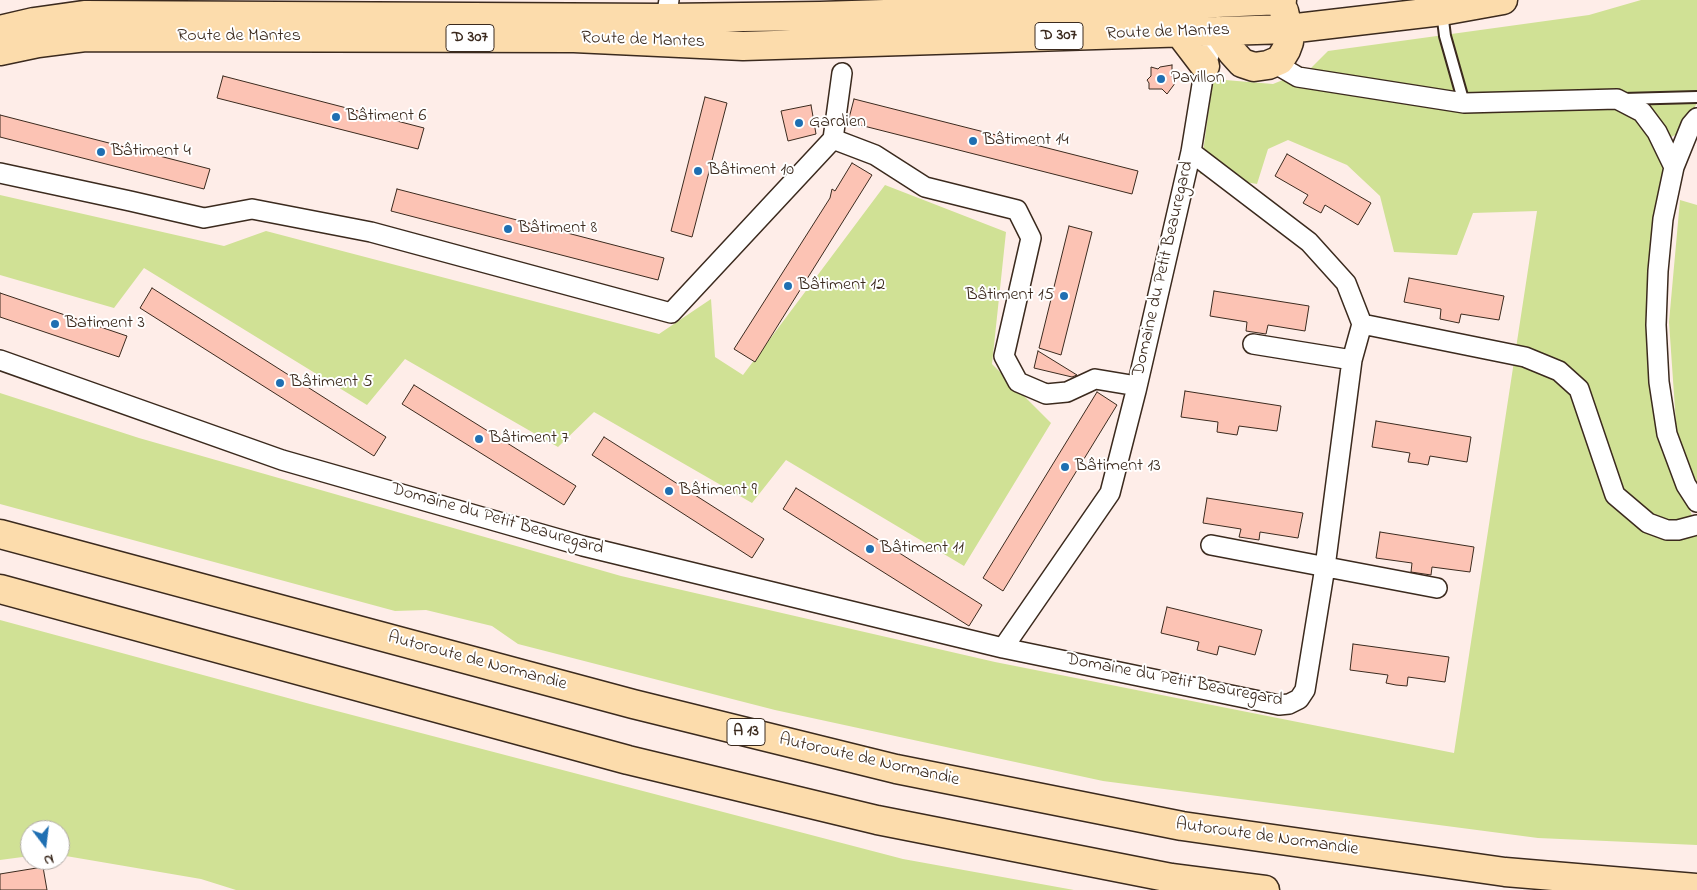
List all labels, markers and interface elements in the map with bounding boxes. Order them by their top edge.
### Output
street label: Route de Mantes [1106,20,1230,46]
road number: D 307 [1035,22,1083,50]
road number: D 307 [446,24,494,52]
street label: Route de Mantes [177,26,301,48]
street label: Route de Mantes [581,28,705,54]
place label: Pavillon [1171,68,1225,90]
marker: Pavillon [1155,73,1167,85]
place label: Bâtiment 6 [346,106,426,128]
marker: Bâtiment 6 [330,111,342,123]
place label: Gardien [809,112,866,134]
marker: Gardien [793,117,805,129]
place label: Bâtiment 14 [983,130,1069,152]
marker: Bâtiment 14 [967,135,979,147]
place label: Bâtiment 4 [111,141,191,163]
marker: Bâtiment 4 [95,146,107,158]
street label: Domaine du Petit Beauregard [1129,159,1199,379]
place label: Bâtiment 10 [708,160,794,182]
marker: Bâtiment 10 [692,165,704,177]
place label: Bâtiment 8 [518,218,597,240]
marker: Bâtiment 8 [502,223,514,235]
place label: Bâtiment 12 [798,275,885,297]
marker: Bâtiment 12 [782,280,794,292]
place label: Bâtiment 15 [965,285,1054,307]
marker: Bâtiment 15 [1058,290,1070,302]
place label: Batiment 3 [65,313,145,335]
marker: Batiment 3 [49,318,61,330]
place label: Bâtiment 5 [290,372,373,394]
marker: Bâtiment 5 [274,377,286,389]
place label: Bâtiment 7 [489,428,569,450]
marker: Bâtiment 7 [473,433,485,445]
place label: Bâtiment 13 [1075,456,1161,478]
marker: Bâtiment 13 [1059,461,1071,473]
street label: Domaine du Petit Beauregard [388,479,606,561]
place label: Bâtiment 9 [679,480,757,502]
marker: Bâtiment 9 [663,485,675,497]
place label: Bâtiment 11 [880,538,964,560]
marker: Bâtiment 11 [864,543,876,555]
street label: Autoroute de Normandie [385,628,569,696]
street label: Domaine du Petit Beauregard [1064,649,1284,713]
road number: A 13 [727,719,765,746]
street label: Autoroute de Normandie [777,730,961,792]
street label: Autoroute de Normandie [1174,814,1360,862]
north arrow [20,820,70,870]
text: N [41,848,56,870]

